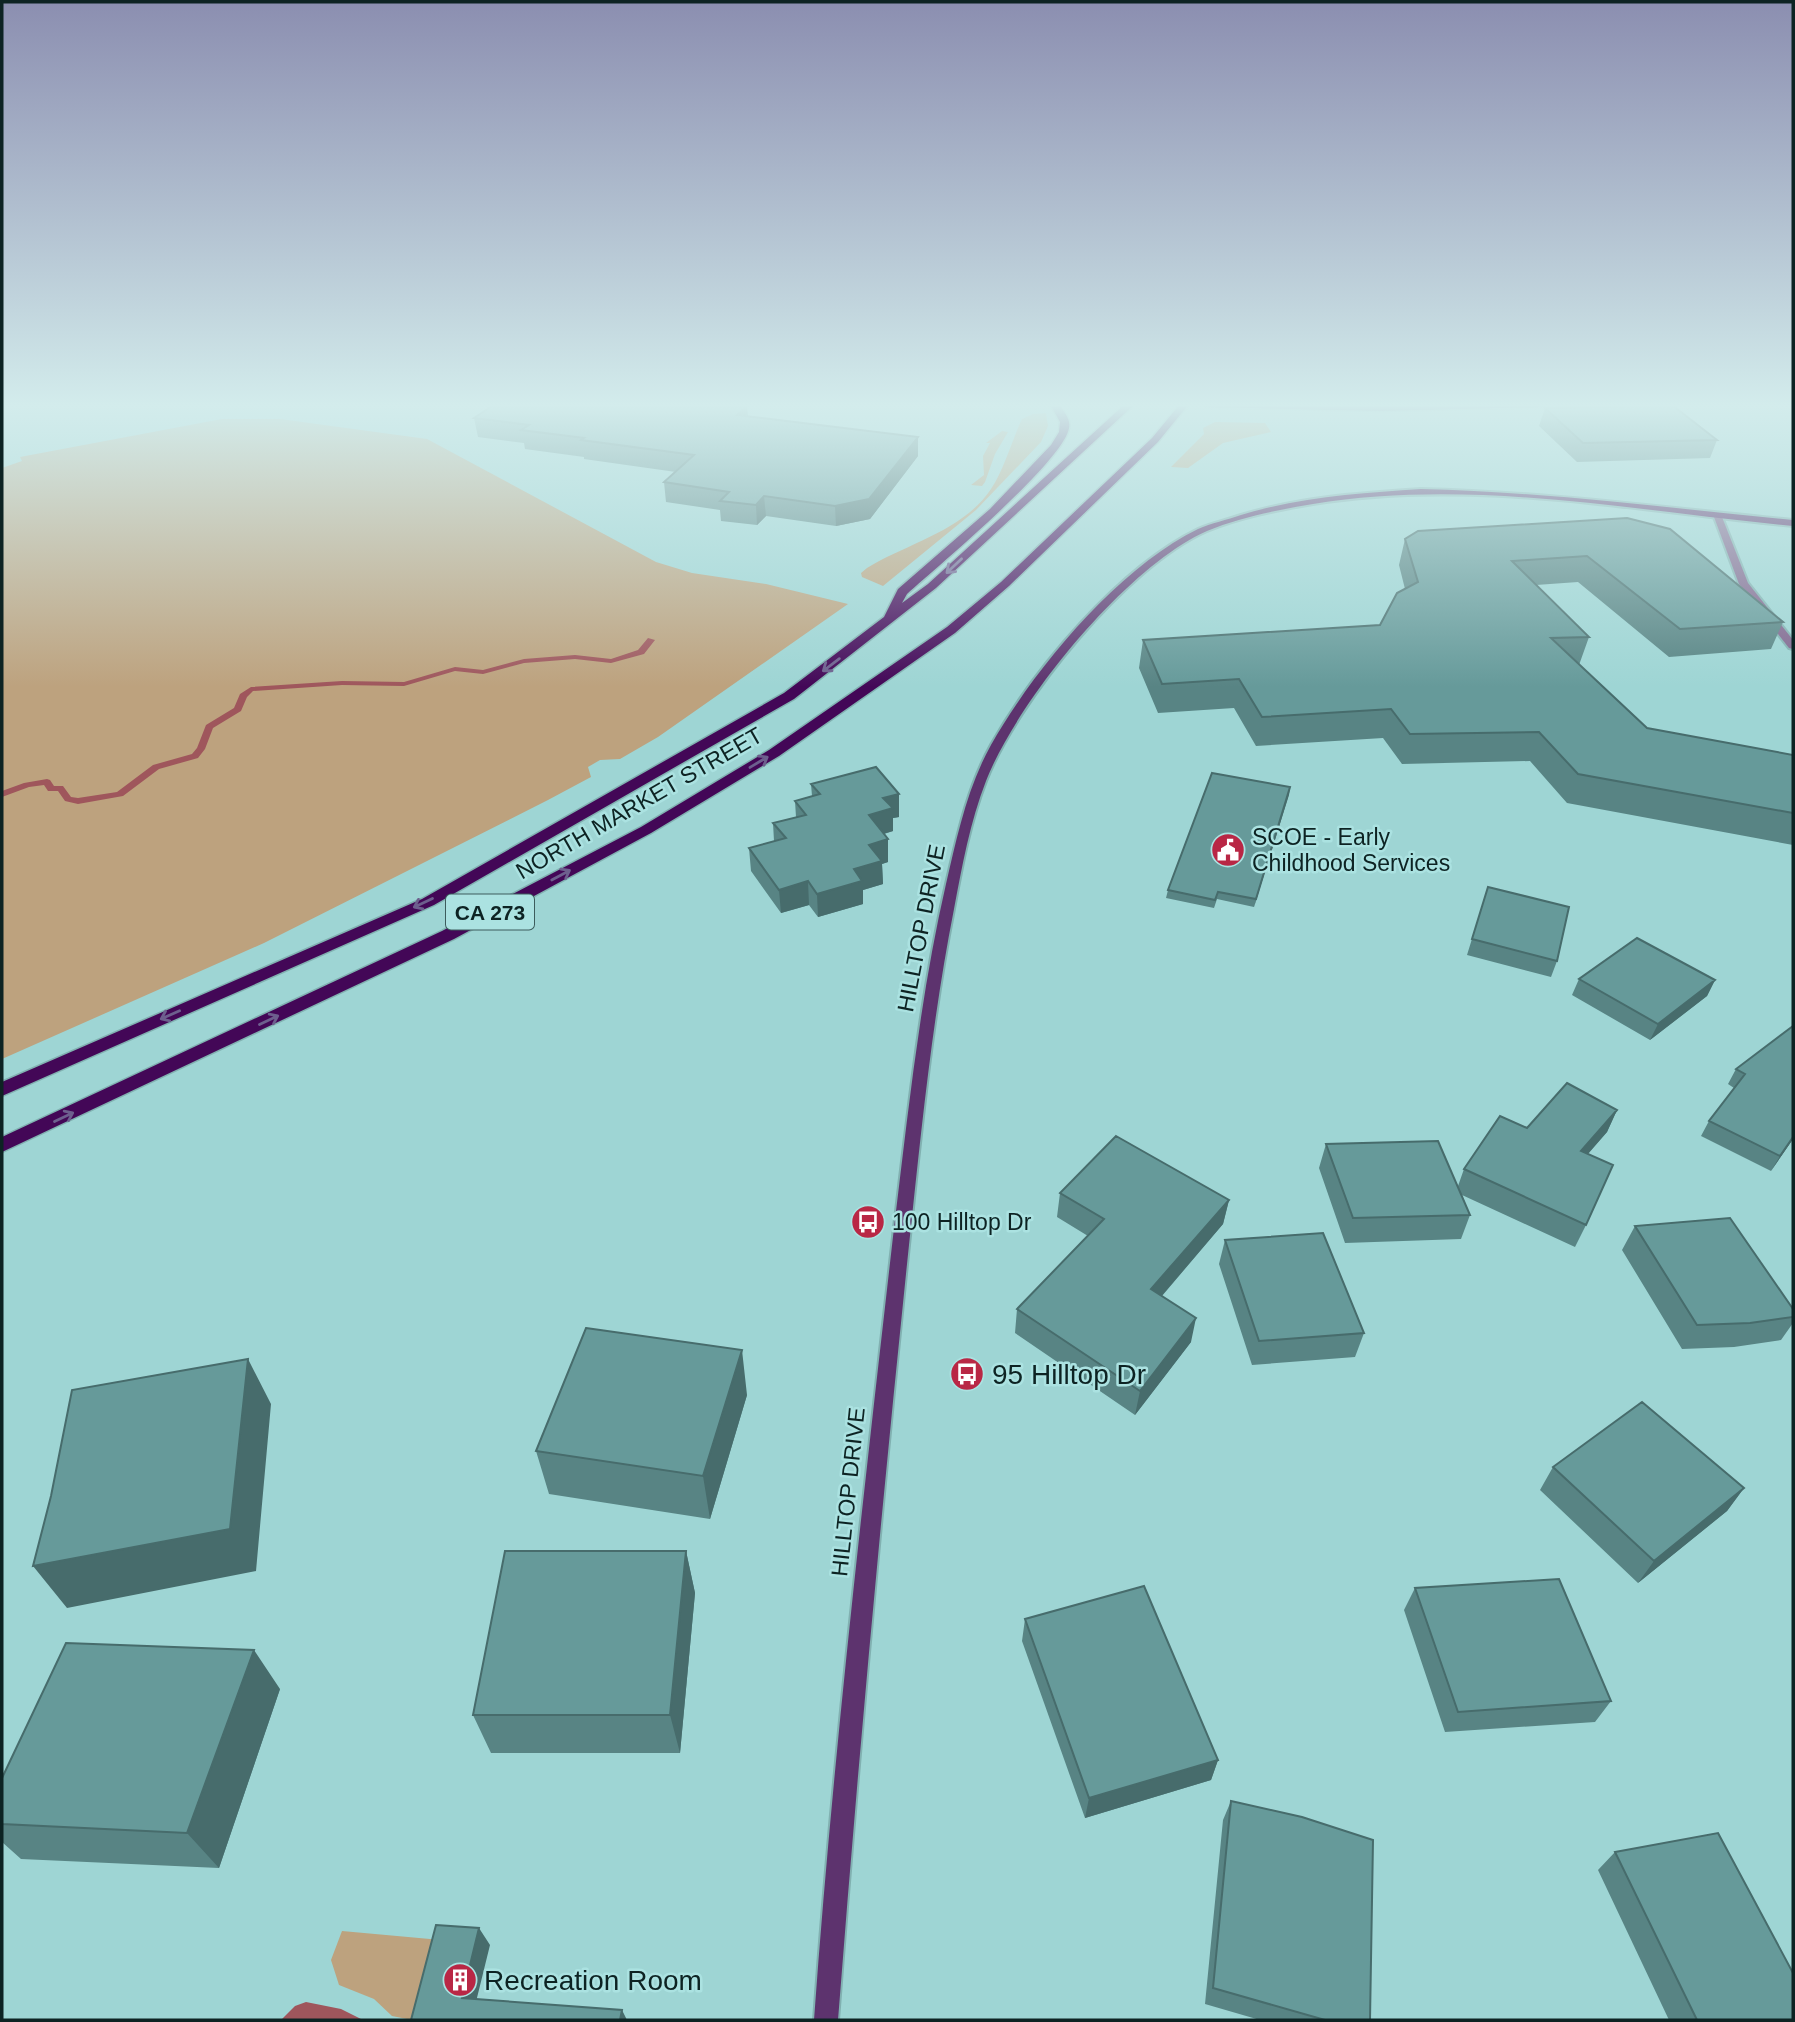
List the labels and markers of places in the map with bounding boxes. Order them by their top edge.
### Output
place label: SCOE - Early Childhood Services [1252,824,1450,876]
public building icon: SCOE - Early Childhood Services [1209,831,1247,869]
bus stop icon: 100 Hilltop Dr [849,1203,887,1241]
place label: 100 Hilltop Dr [892,1209,1032,1235]
bus stop icon: 95 Hilltop Dr [948,1355,986,1393]
place label: 95 Hilltop Dr [992,1359,1146,1390]
building icon: Recreation Room [441,1961,479,1999]
place label: Recreation Room [484,1965,702,1996]

